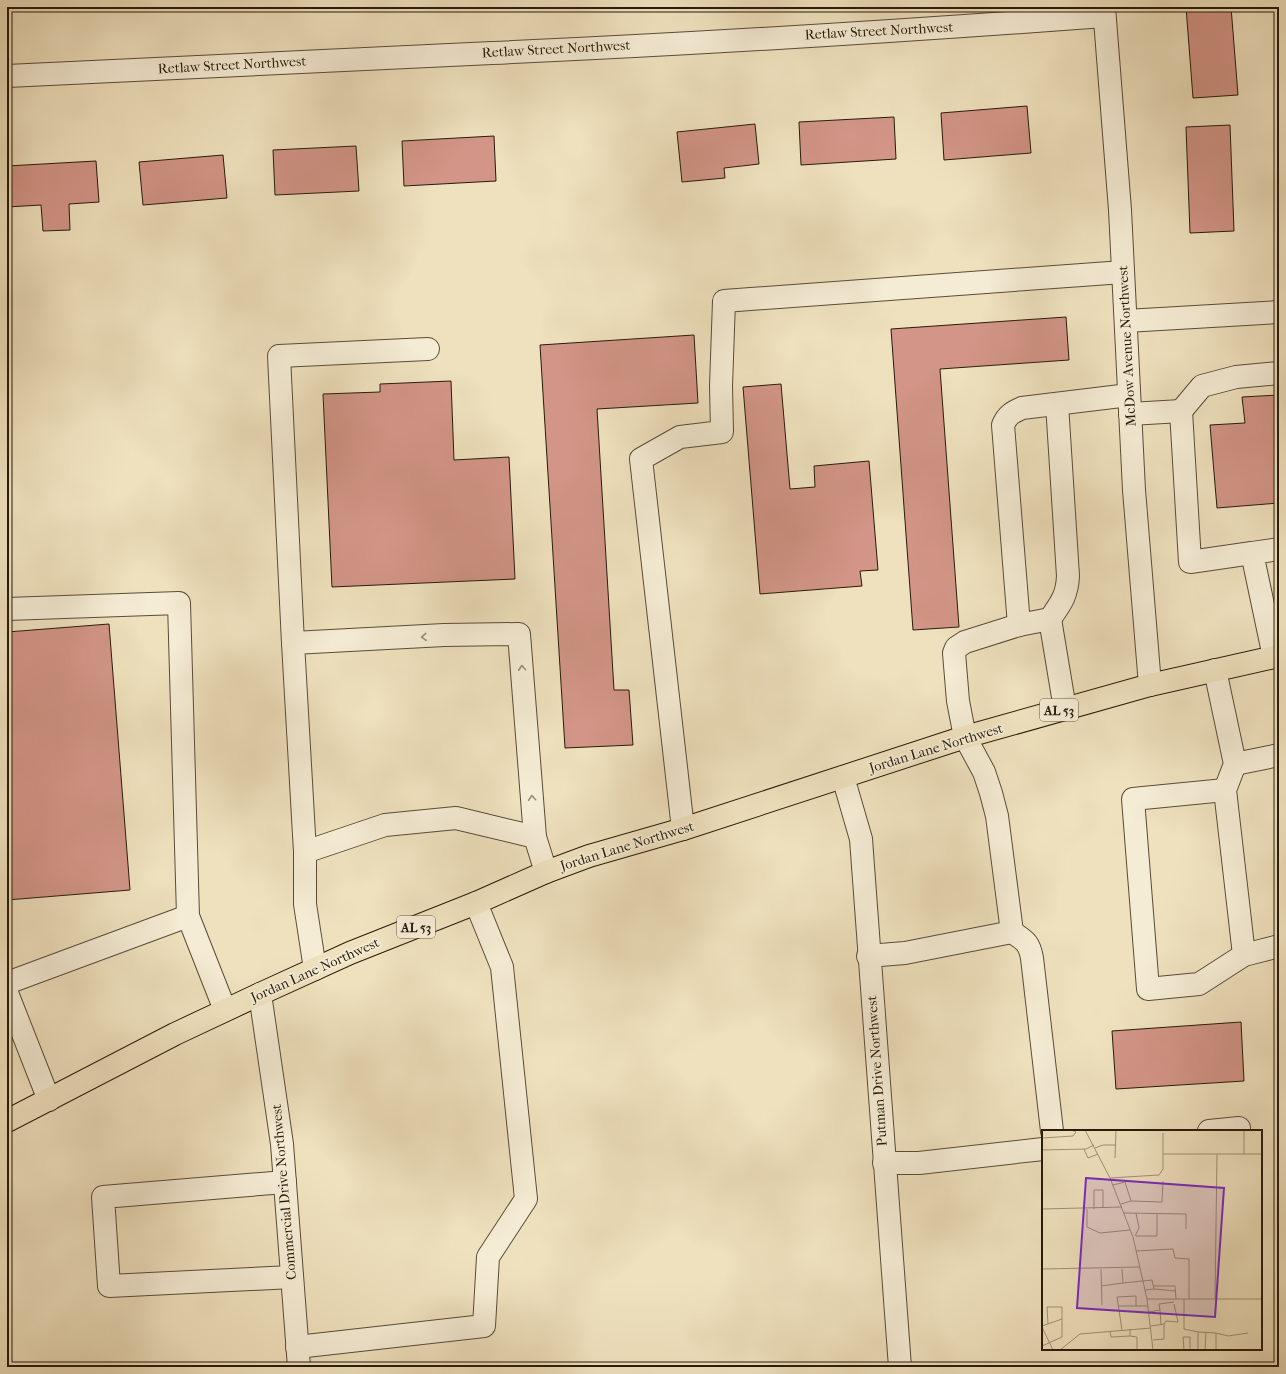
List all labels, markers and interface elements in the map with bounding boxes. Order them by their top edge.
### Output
street label: Retlaw Street Northwest [804,19,954,43]
street label: Retlaw Street Northwest [481,37,631,61]
street label: Retlaw Street Northwest [157,53,307,77]
street label: McDow Avenue Northwest [1114,265,1140,427]
one-way arrow [421,632,427,641]
one-way arrow [518,665,527,671]
road number: AL 53 [1040,699,1078,721]
street label: Jordan Lane Northwest [866,720,1005,777]
one-way arrow [528,795,537,801]
street label: Jordan Lane Northwest [557,818,696,875]
road number: AL 53 [397,916,435,938]
street label: Jordan Lane Northwest [247,934,382,1006]
street label: Putman Drive Northwest [863,995,891,1147]
street label: Commercial Drive Northwest [268,1103,300,1281]
inset map [1042,1130,1262,1350]

